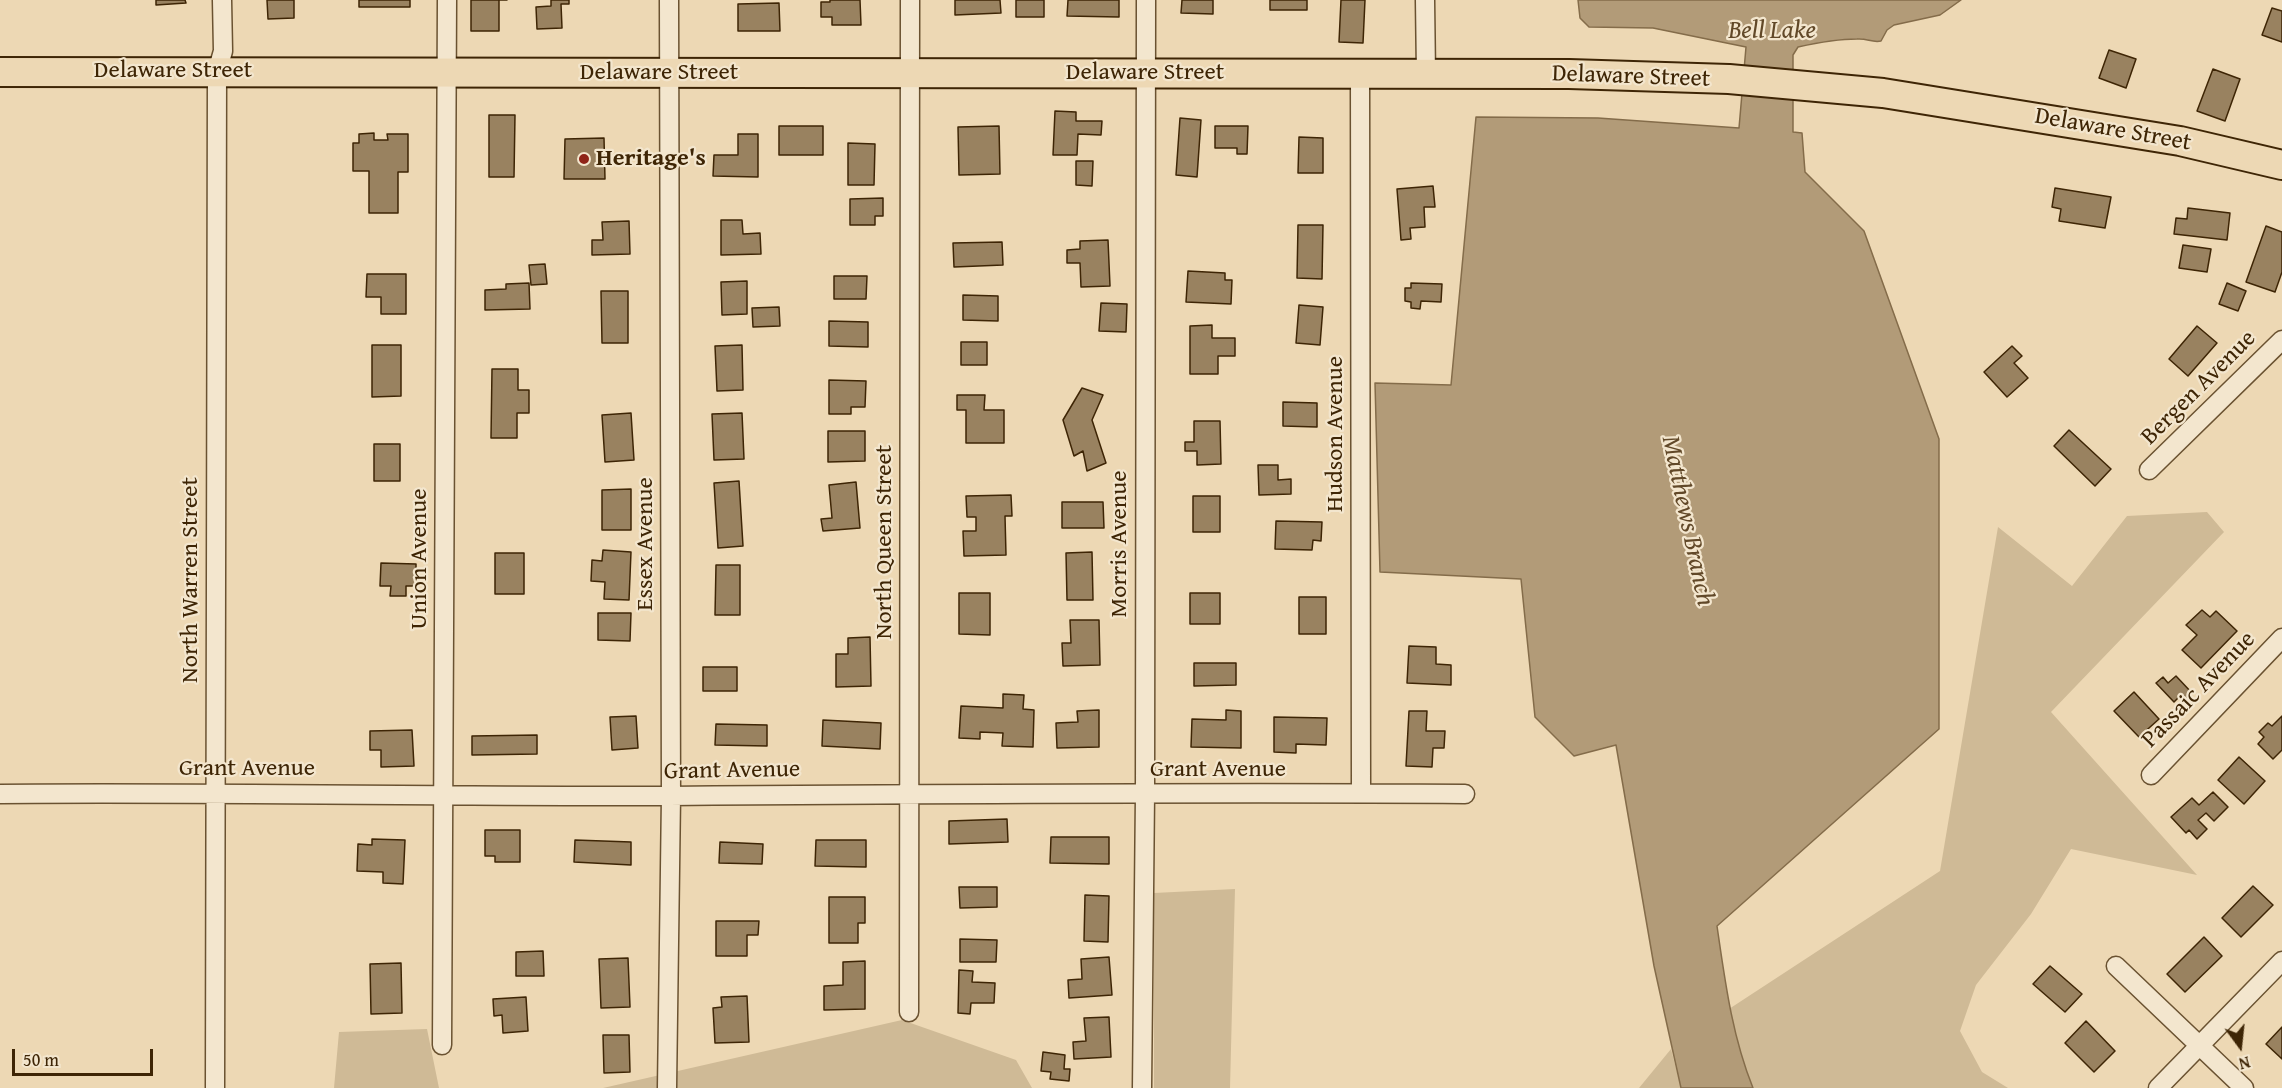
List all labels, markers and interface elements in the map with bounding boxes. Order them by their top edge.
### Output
water label: Bell Lake [1728,15,1816,47]
street label: Delaware Street [94,57,252,85]
street label: Delaware Street [580,59,738,87]
street label: Delaware Street [1066,59,1224,87]
street label: Delaware Street [1551,60,1711,94]
street label: Delaware Street [2033,102,2193,158]
place label: Heritage's [596,145,706,173]
marker: Heritage's [577,152,591,166]
street label: Bergen Avenue [2136,325,2262,451]
street label: Hudson Avenue [1322,356,1350,512]
water label: Matthews Branch [1654,433,1720,609]
street label: North Queen Street [871,445,899,639]
street label: Morris Avenue [1106,470,1134,618]
street label: North Warren Street [177,477,205,683]
street label: Essex Avenue [632,477,660,611]
street label: Union Avenue [406,489,434,629]
street label: Passaic Avenue [2136,626,2262,754]
street label: Grant Avenue [179,755,315,783]
street label: Grant Avenue [664,755,800,787]
street label: Grant Avenue [1150,756,1286,784]
north arrow [2210,1016,2270,1076]
scale bar [15,1037,156,1075]
text: 50 m [23,1046,59,1073]
text: N [2236,1050,2253,1076]

